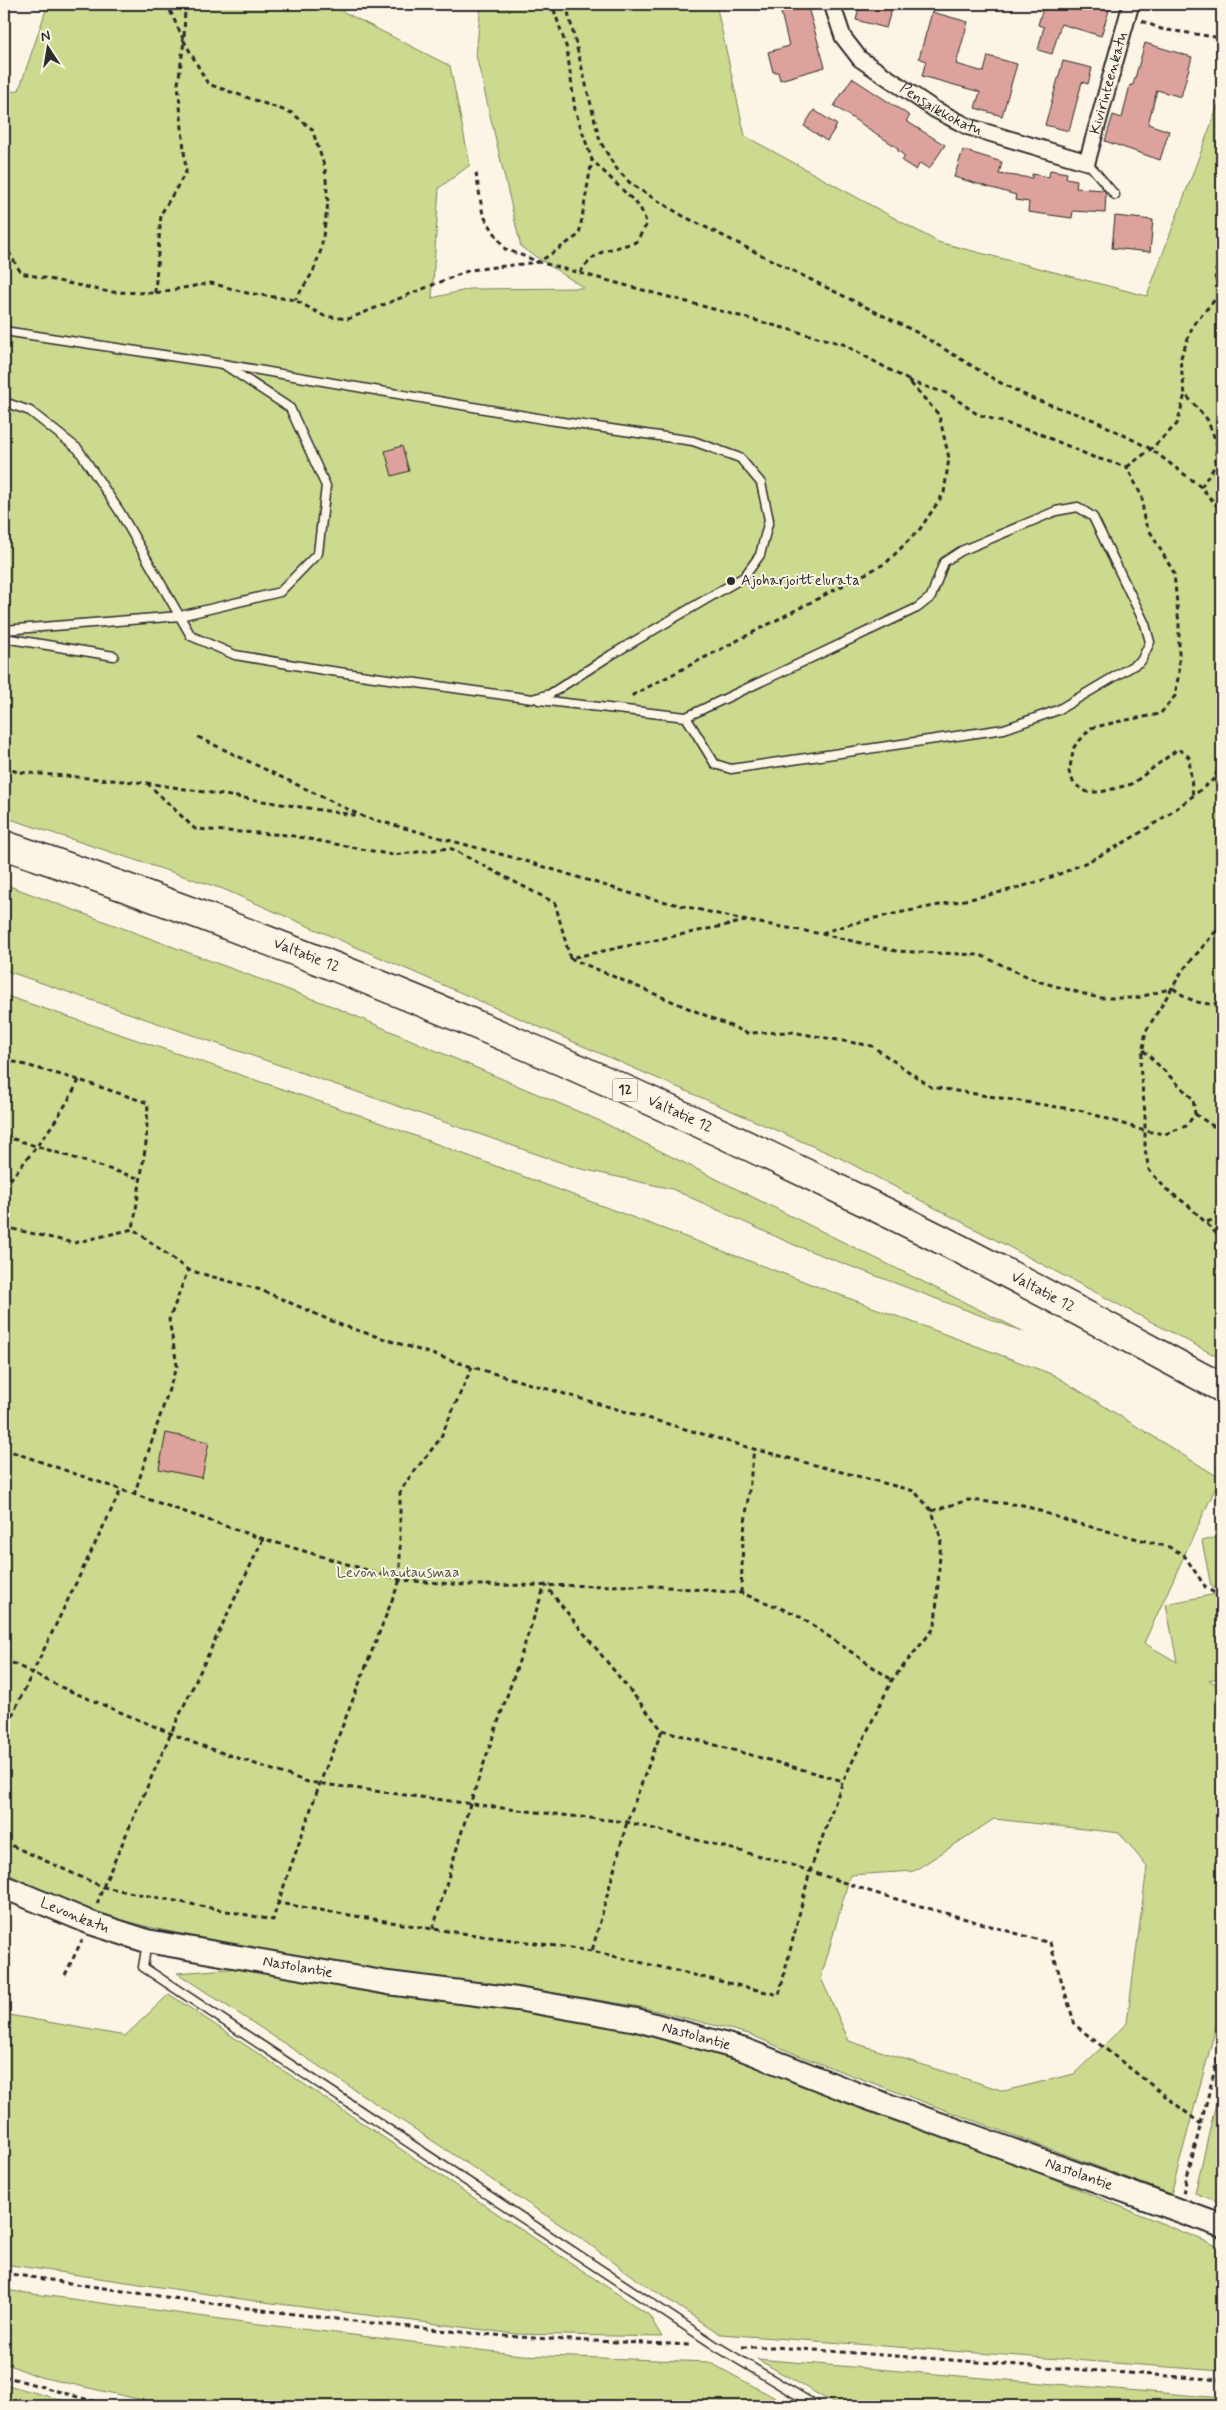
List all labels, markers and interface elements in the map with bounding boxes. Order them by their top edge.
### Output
north arrow [22,22,72,72]
text: N [39,26,52,46]
street label: Kivirinteenkatu [1085,29,1133,137]
street label: Pensaikkokatu [896,79,984,140]
place label: Ajoharjoittelurata [741,571,860,591]
marker: Ajoharjoittelurata [725,575,737,587]
street label: Valtatie 12 [270,934,343,978]
road number: 12 [612,1078,638,1102]
street label: Valtatie 12 [644,1091,716,1138]
street label: Valtatie 12 [1007,1267,1078,1317]
park label: Levon hautausmaa [336,1563,460,1583]
street label: Levonkatu [37,1893,112,1938]
street label: Nastolantie [261,1951,334,1983]
street label: Nastolantie [660,2017,733,2056]
street label: Nastolantie [1043,2153,1116,2196]

